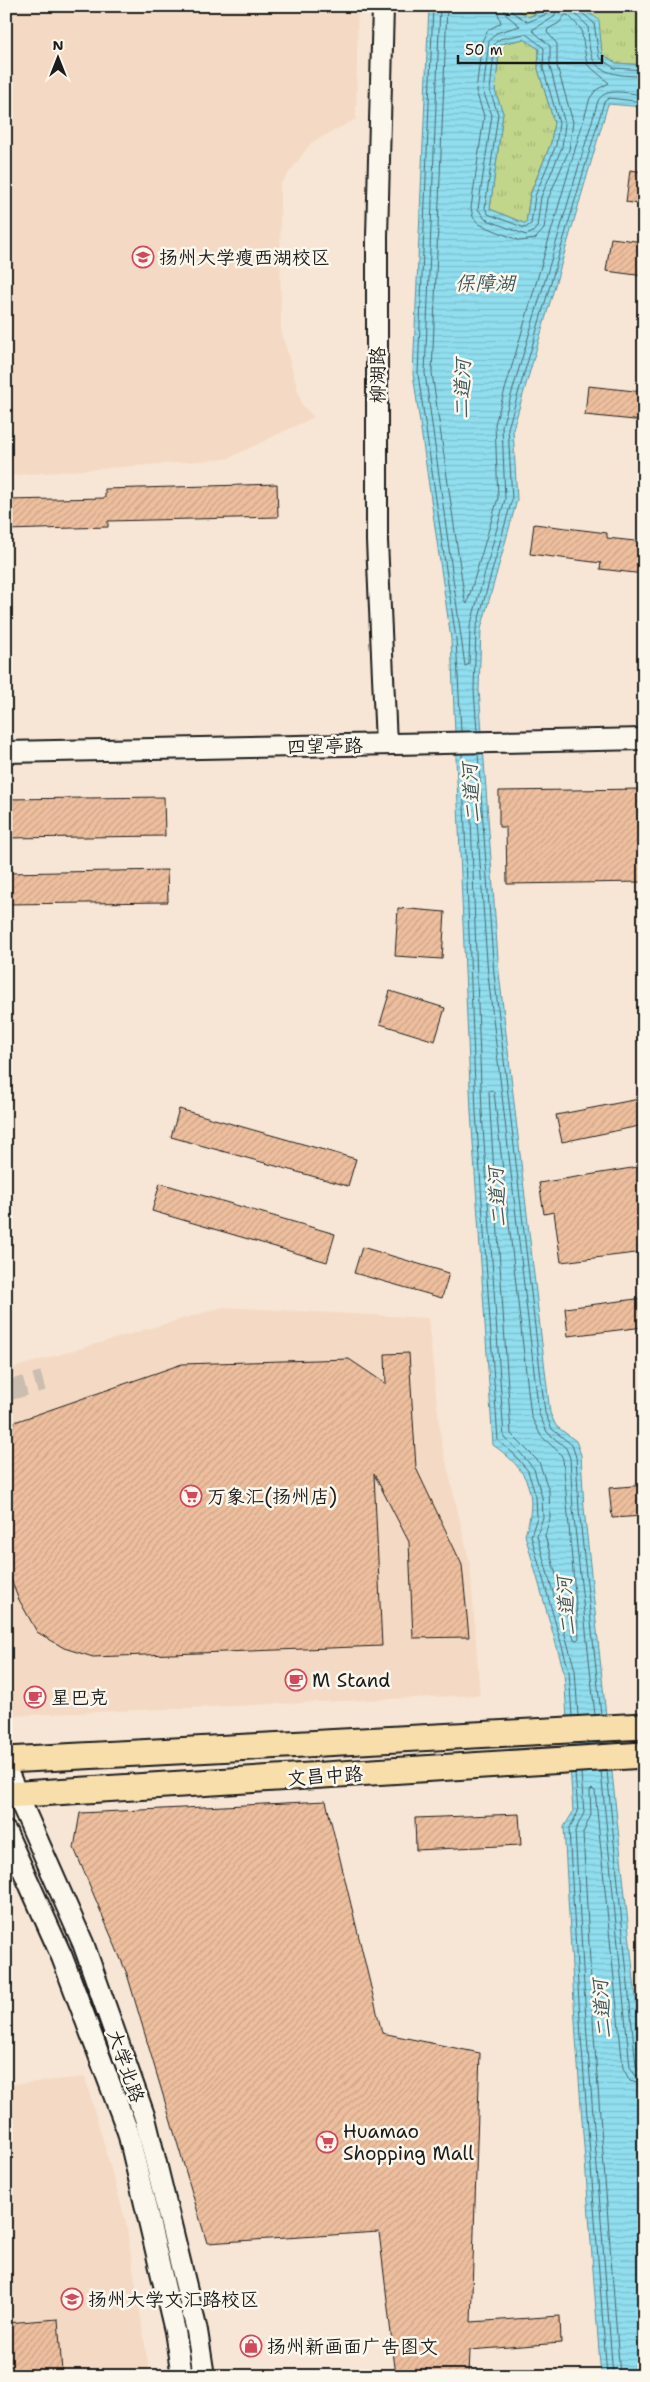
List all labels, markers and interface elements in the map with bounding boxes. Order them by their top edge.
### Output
north arrow [32,32,82,82]
scale bar [458,32,601,64]
text: N [52,36,64,54]
text: 50 m [465,40,503,60]
school or university icon: 扬州大学瘦西湖校区 [131,245,155,269]
place label: 扬州大学瘦西湖校区 [159,245,330,270]
water label: 保障湖 [455,270,517,296]
street label: 柳湖路 [365,346,390,404]
water label: 二道河 [448,356,476,419]
street label: 四望亭路 [287,733,363,759]
water label: 二道河 [456,759,486,824]
water label: 二道河 [482,1163,512,1228]
supermarket icon: 万象汇(扬州店) [179,1484,203,1508]
place label: 万象汇(扬州店) [207,1484,337,1509]
water label: 二道河 [550,1572,582,1637]
cafe icon: M Stand [284,1668,308,1692]
place label: M Stand [312,1668,390,1693]
cafe icon: 星巴克 [23,1685,47,1709]
place label: 星巴克 [51,1685,108,1710]
street label: 文昌中路 [286,1761,364,1791]
water label: 二道河 [586,1975,618,2040]
street label: 大学北路 [102,2026,150,2106]
place label: Huamao Shopping Mall [343,2119,474,2166]
supermarket icon: Huamao Shopping Mall [315,2130,339,2154]
school or university icon: 扬州大学文汇路校区 [60,2287,84,2311]
place label: 扬州大学文汇路校区 [88,2287,259,2312]
shop icon: 扬州新画面广告图文 [239,2334,263,2358]
place label: 扬州新画面广告图文 [267,2334,438,2359]

